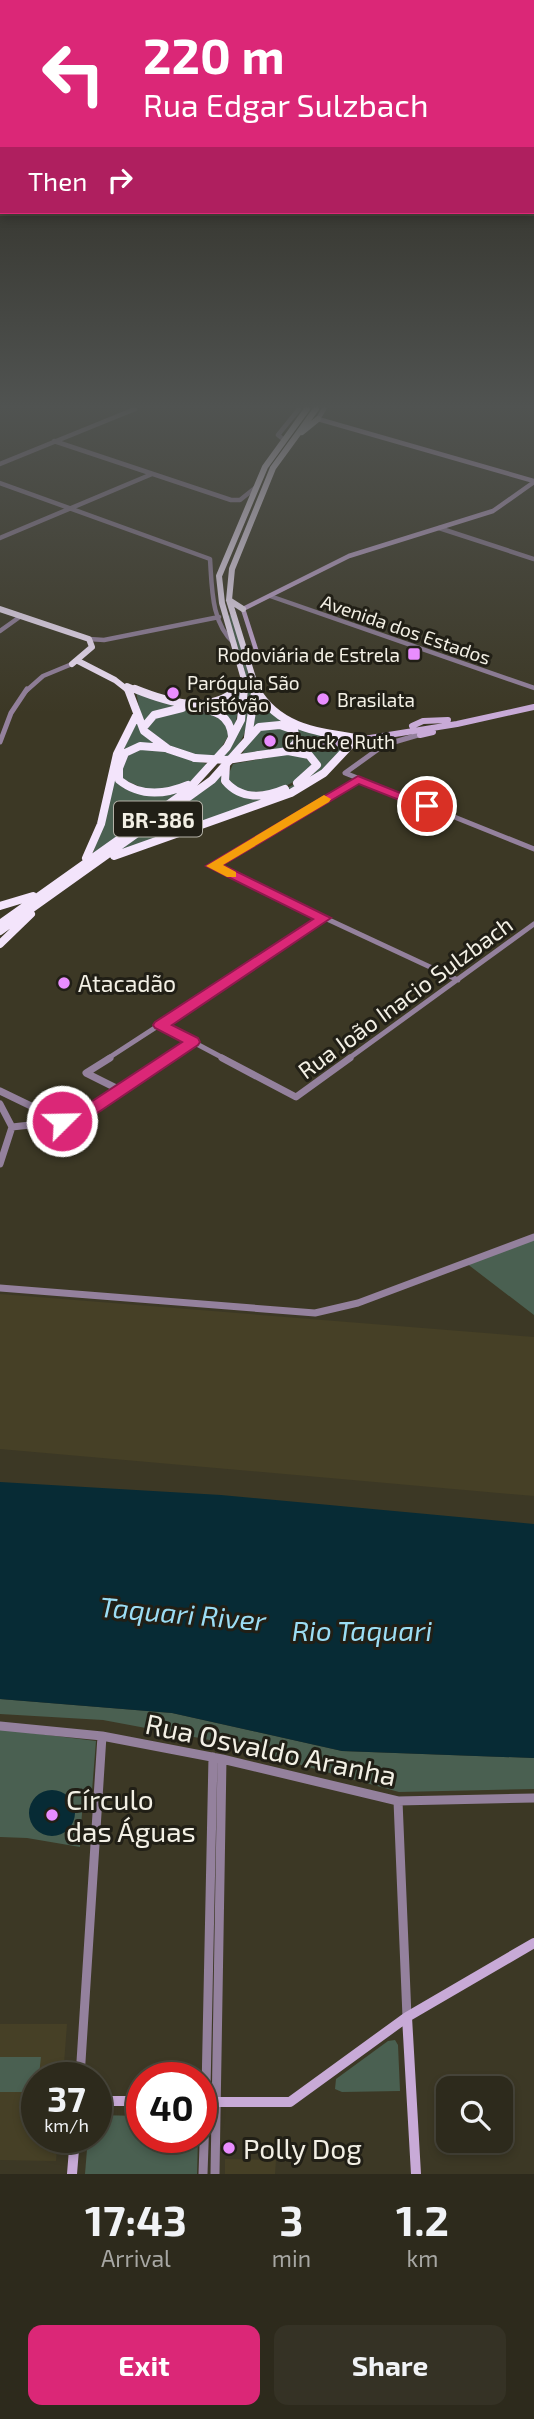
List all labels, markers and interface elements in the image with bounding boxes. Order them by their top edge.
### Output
text: 220 m [143,25,285,84]
icon: left [28,28,119,119]
text: Rua Edgar Sulzbach [143,85,429,123]
icon: right [101,161,139,199]
text: Then [28,165,87,196]
street label: Avenida dos Estados [318,589,494,669]
place label: Rodoviária de Estrela [217,643,400,666]
marker: Rodoviária de Estrela [406,646,422,662]
place label: Paróquia São Cristóvão [187,671,300,716]
marker: Paróquia São Cristóvão [165,685,181,701]
place label: Brasilata [337,688,415,711]
marker: Brasilata [315,691,331,707]
place label: Chuck e Ruth [284,730,395,753]
marker: Chuck e Ruth [262,733,278,749]
pin [397,776,457,836]
icon: arrive [408,787,446,825]
road number: BR-386 [114,802,202,836]
street label: Rua João Inacio Sulzbach [292,910,518,1084]
place label: Atacadão [78,969,176,997]
marker: Atacadão [56,975,72,991]
position arrow [25,1084,99,1158]
water label: Taquari River [99,1589,268,1637]
water label: Rio Taquari [292,1613,432,1647]
street label: Rua Osvaldo Aranha [142,1706,400,1792]
place label: Círculo das Águas [66,1782,196,1848]
marker: Círculo das Águas [44,1807,60,1823]
speed limit sign: 40 [126,2062,217,2153]
map controls [436,2076,513,2153]
button: search [436,2076,513,2153]
text: 37 [47,2077,86,2119]
text: km/h [44,2114,89,2136]
place label: Polly Dog [243,2131,362,2165]
marker: Polly Dog [221,2140,237,2156]
text: 17:43 [85,2194,187,2244]
text: 3 [280,2194,303,2244]
text: 1.2 [396,2194,449,2244]
text: Arrival [101,2244,171,2272]
text: min [272,2244,311,2272]
text: km [407,2244,438,2272]
button: Exit [28,2325,260,2405]
button: Share [274,2325,506,2405]

